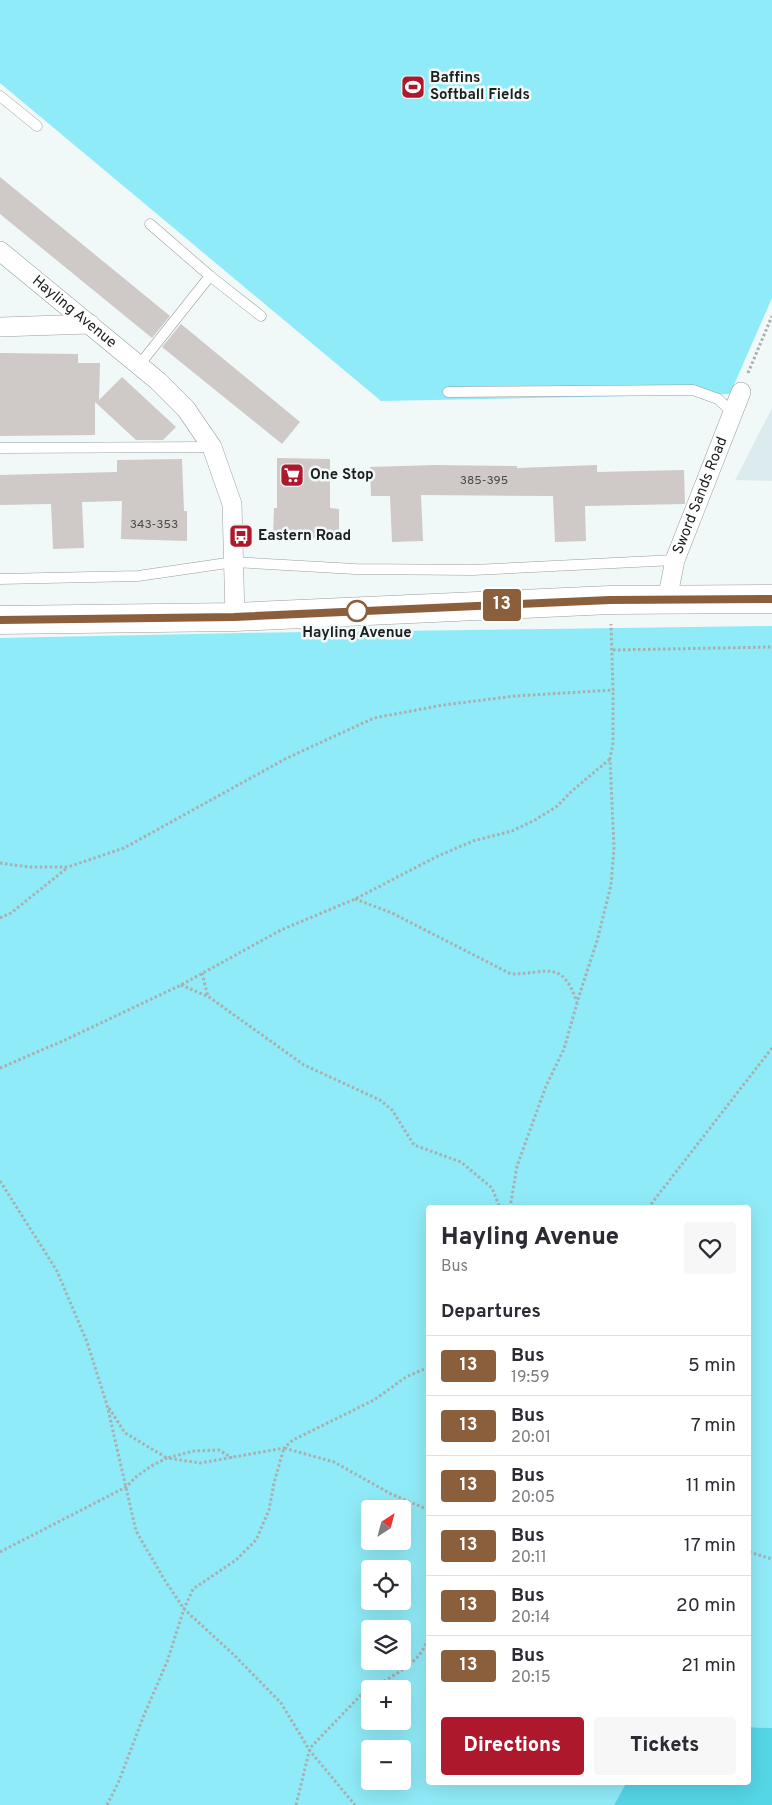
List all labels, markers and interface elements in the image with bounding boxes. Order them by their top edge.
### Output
place label: Baffins Softball Fields [430,69,530,105]
sports icon: Baffins Softball Fields [400,74,426,100]
street label: Hayling Avenue [28,272,120,352]
street label: Sword Sands Road [669,434,732,557]
supermarket icon: One Stop [279,462,305,488]
place label: One Stop [310,466,374,485]
house number: 385-395 [460,473,508,489]
house number: 343-353 [130,517,178,533]
bus stop icon: Eastern Road [228,523,254,549]
place label: Eastern Road [258,527,351,546]
line badge: 13 [480,589,524,621]
text: 13 [493,593,511,616]
marker: Hayling Avenue [346,600,368,622]
place label: Hayling Avenue [302,624,412,643]
button: heart [684,1222,736,1274]
text: Hayling Avenue [441,1223,619,1253]
text: Bus [441,1257,468,1277]
text: Departures [441,1300,541,1324]
text: Bus [511,1344,545,1368]
text: 13 [460,1354,478,1377]
text: 5 min [688,1354,736,1378]
text: 19:59 [511,1368,549,1388]
text: Bus [511,1404,545,1428]
text: 13 [460,1414,478,1437]
text: 7 min [691,1414,736,1438]
text: 20:01 [511,1428,551,1448]
text: Bus [511,1464,545,1488]
text: 13 [460,1474,478,1497]
text: 11 min [686,1474,736,1498]
text: 20:05 [511,1488,555,1508]
north arrow [361,1500,411,1550]
map controls [361,1500,411,1790]
text: Bus [511,1524,545,1548]
text: 13 [460,1534,478,1557]
text: 17 min [684,1534,736,1558]
text: 20:11 [511,1548,547,1568]
button: locate [361,1560,411,1610]
text: Bus [511,1584,545,1608]
text: 13 [460,1594,478,1617]
text: 20 min [676,1594,736,1618]
text: 20:14 [511,1608,550,1628]
button: layers [361,1620,411,1670]
text: Bus [511,1644,545,1668]
text: 13 [460,1654,478,1677]
text: 21 min [681,1654,736,1678]
text: 20:15 [511,1668,551,1688]
button: + [361,1680,411,1730]
button: Directions [441,1717,584,1775]
button: Tickets [594,1717,736,1775]
button: − [361,1740,411,1790]

